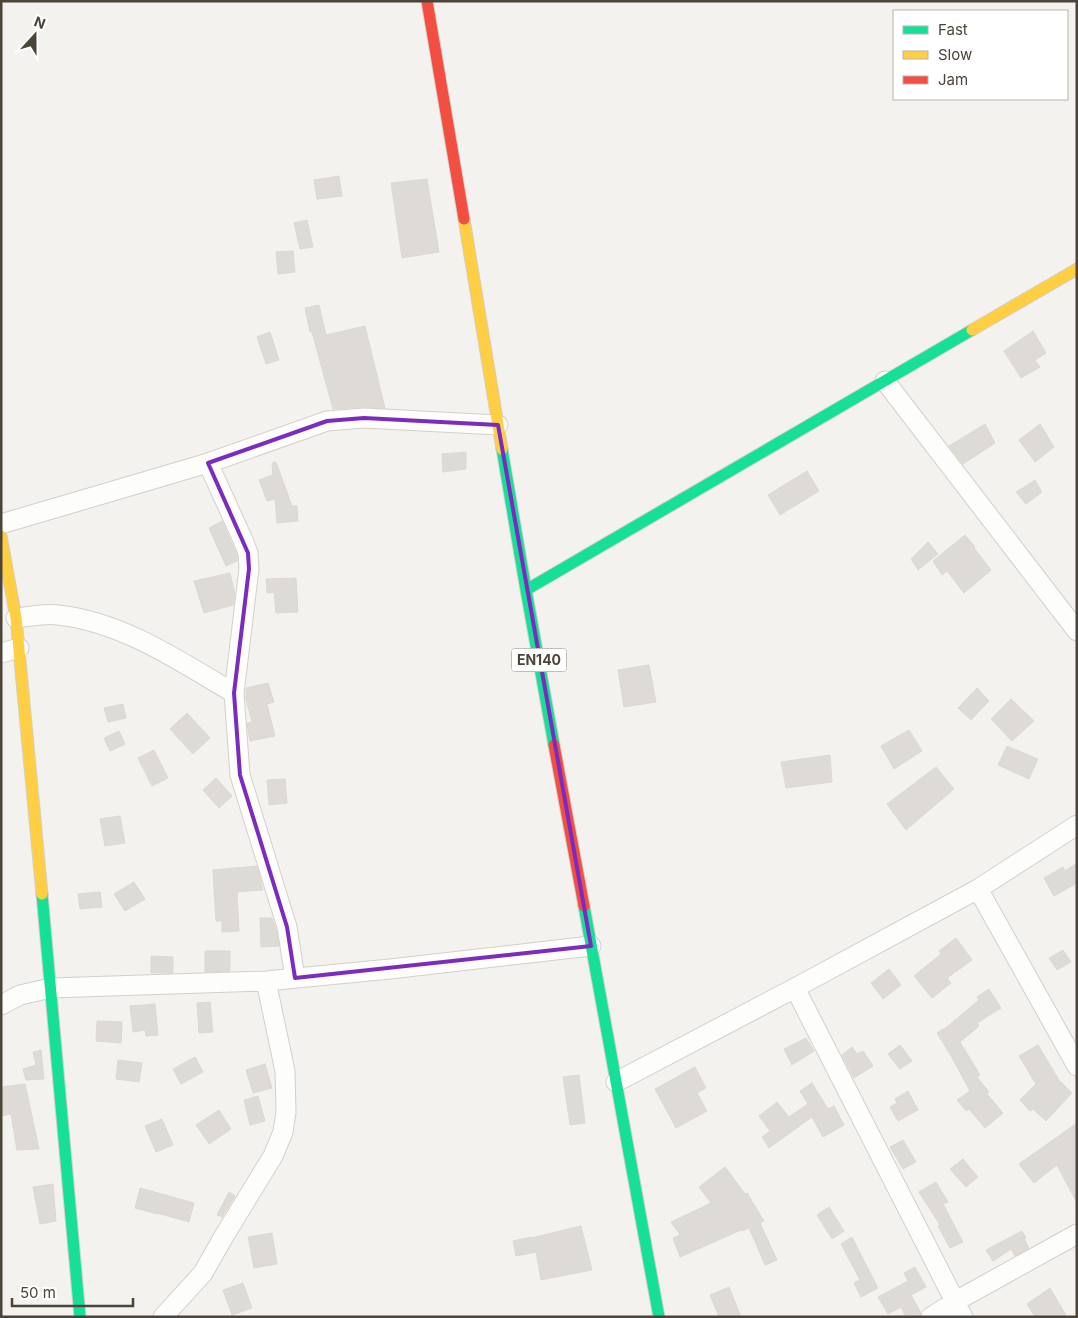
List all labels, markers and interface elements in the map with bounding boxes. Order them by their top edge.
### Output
north arrow [10,10,60,60]
legend [893,10,1068,100]
text: N [32,13,48,32]
text: Fast [938,20,968,39]
text: Slow [938,45,972,64]
text: Jam [938,70,968,89]
road number: EN140 [512,648,566,672]
scale bar [12,1276,134,1308]
text: 50 m [20,1283,56,1302]

